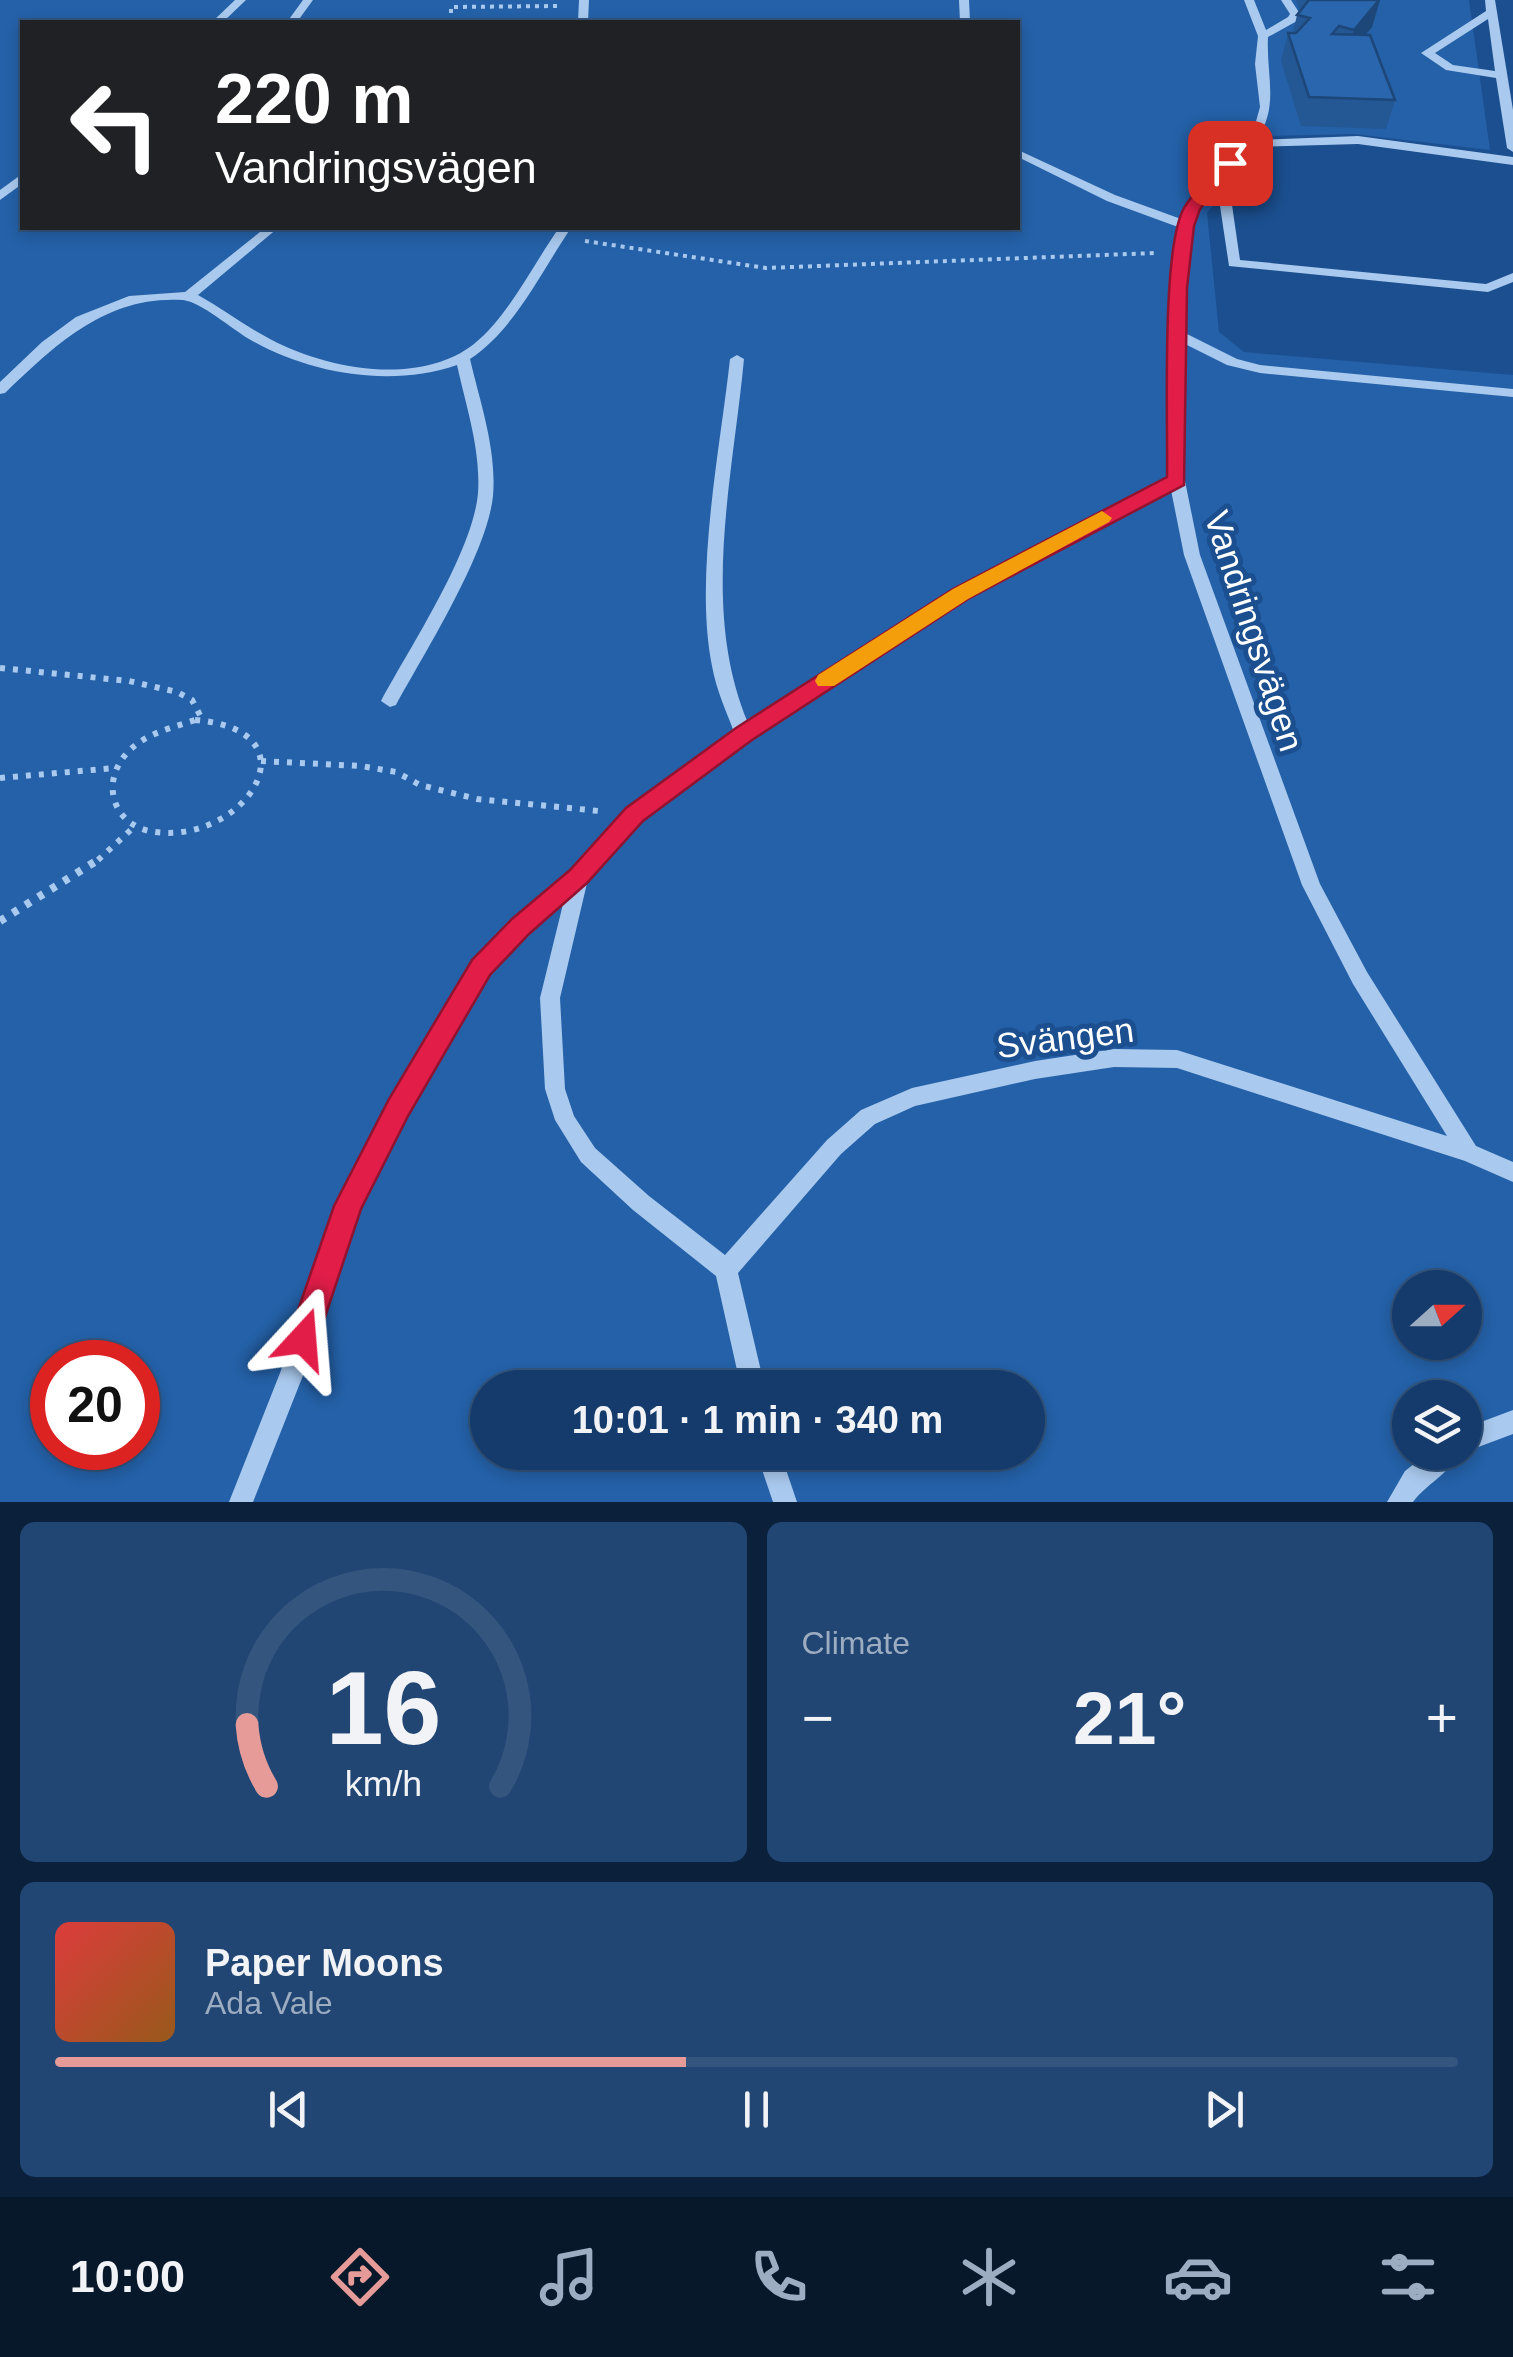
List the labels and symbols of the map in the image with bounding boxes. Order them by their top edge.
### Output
pin [1188,121,1273,206]
street label: Vandringsvägen [1197,506,1312,756]
street label: Svängen [994,1010,1136,1065]
north arrow [1392,1270,1482,1360]
position arrow [251,1287,355,1391]
speed limit sign: 20 [30,1340,160,1470]

